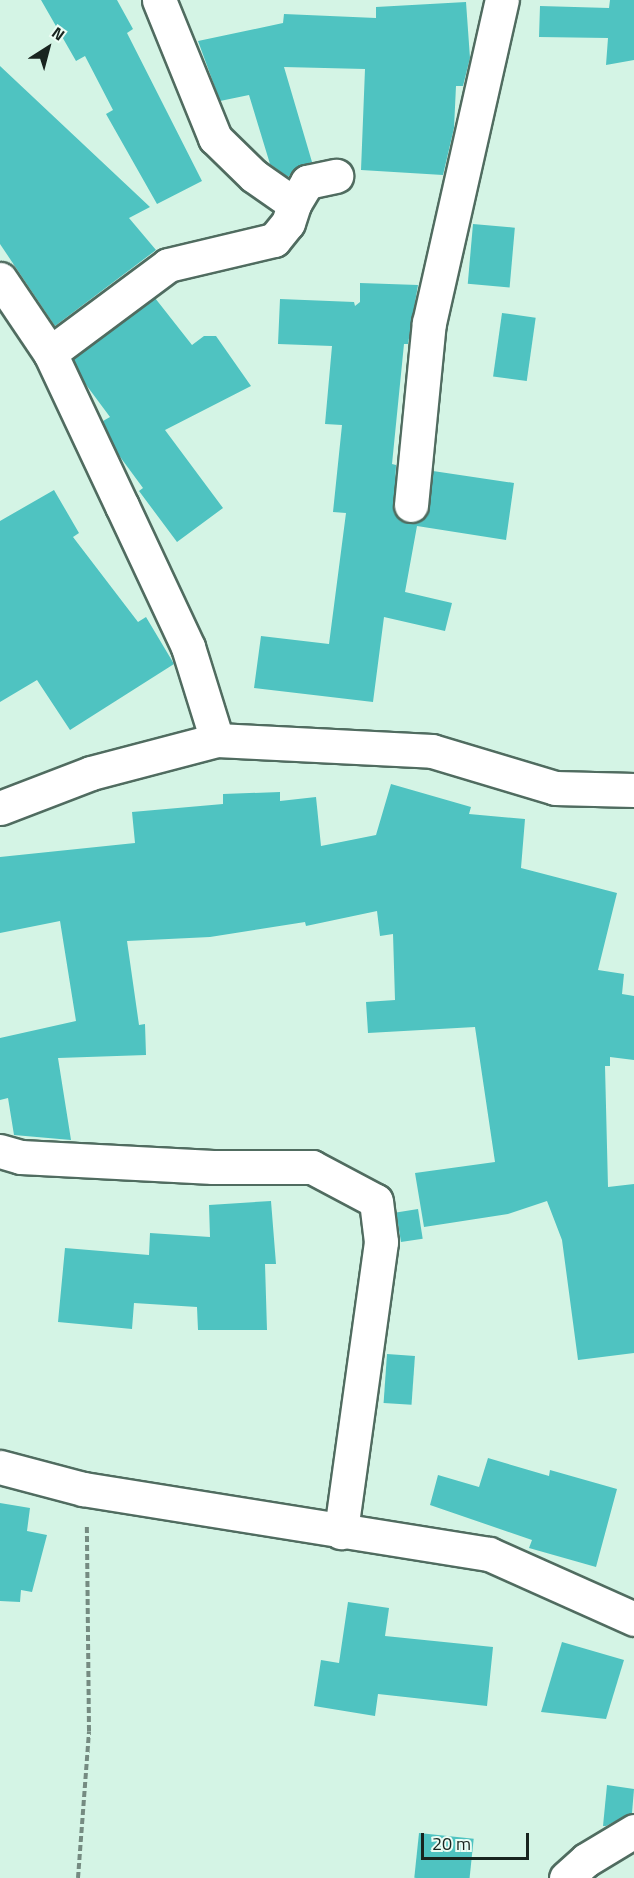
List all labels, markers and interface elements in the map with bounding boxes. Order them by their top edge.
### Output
north arrow [18,18,78,78]
text: N [47,20,70,46]
scale bar [424,1821,532,1859]
text: 20 m [432,1830,471,1857]

